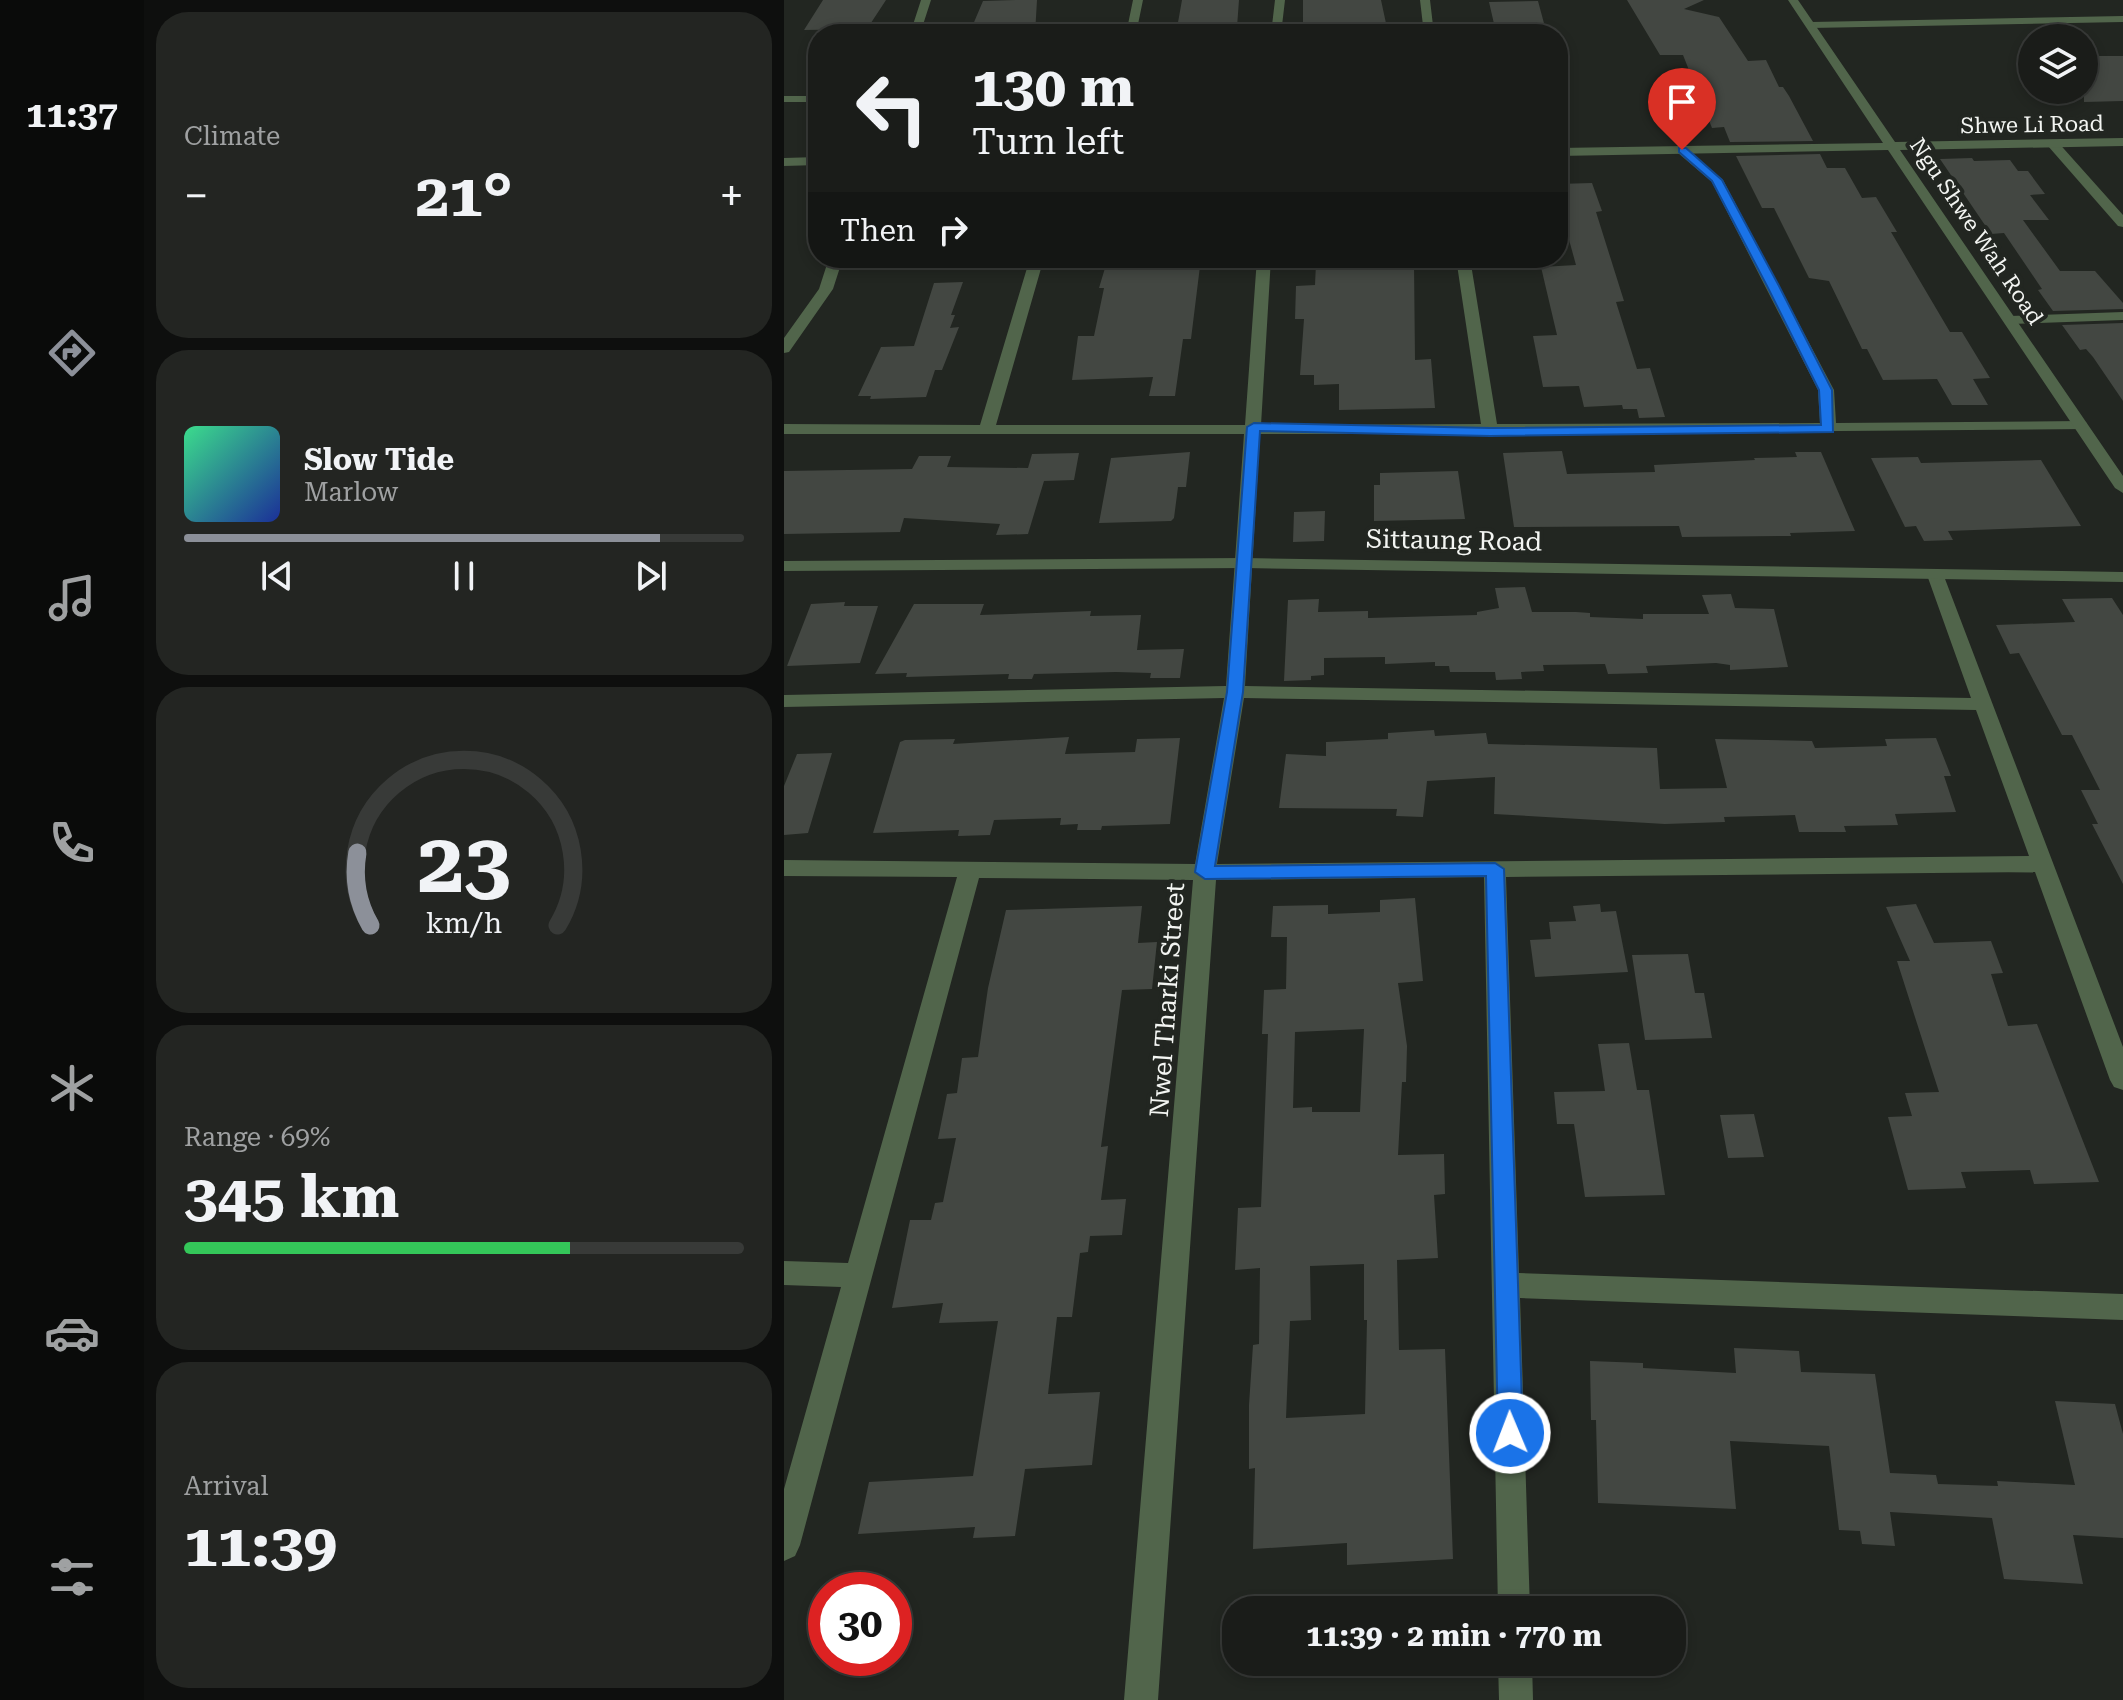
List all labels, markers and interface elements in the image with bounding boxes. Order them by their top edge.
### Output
map controls [2018,24,2098,104]
button: layers [2018,24,2098,104]
text: 130 m [972,54,1134,120]
icon: left [840,56,944,160]
pin [1648,68,1716,150]
icon: arrive [1660,80,1704,124]
text: 11:37 [26,94,118,136]
street label: Shwe Li Road [1960,111,2104,138]
text: Climate [184,121,280,151]
text: Turn left [972,121,1124,163]
street label: Ngu Shwe Wah Road [1905,133,2048,329]
text: 21° [415,160,513,231]
text: − [184,170,209,222]
text: + [719,170,744,222]
icon: right [931,208,975,252]
text: Then [840,213,915,248]
icon: directions [44,325,100,381]
text: Slow Tide [304,442,454,477]
text: Marlow [304,477,398,507]
street label: Sittaung Road [1366,523,1543,557]
icon: previous [255,554,299,598]
icon: pause [442,554,486,598]
icon: next [629,554,673,598]
icon: music [44,570,100,626]
icon: phone [44,815,100,871]
text: 23 [417,815,511,912]
street label: Nwel Tharki Street [1144,881,1190,1118]
text: km/h [426,906,502,940]
icon: climate [44,1060,100,1116]
text: Range · 69% [184,1122,330,1152]
text: 345 km [184,1161,399,1232]
icon: car [44,1305,100,1361]
position arrow [1468,1391,1552,1475]
text: Arrival [184,1471,269,1501]
text: 11:39 [184,1510,337,1581]
icon: filters [44,1549,100,1605]
speed limit sign: 30 [808,1572,912,1676]
text: 11:39 · 2 min · 770 m [1306,1618,1602,1653]

